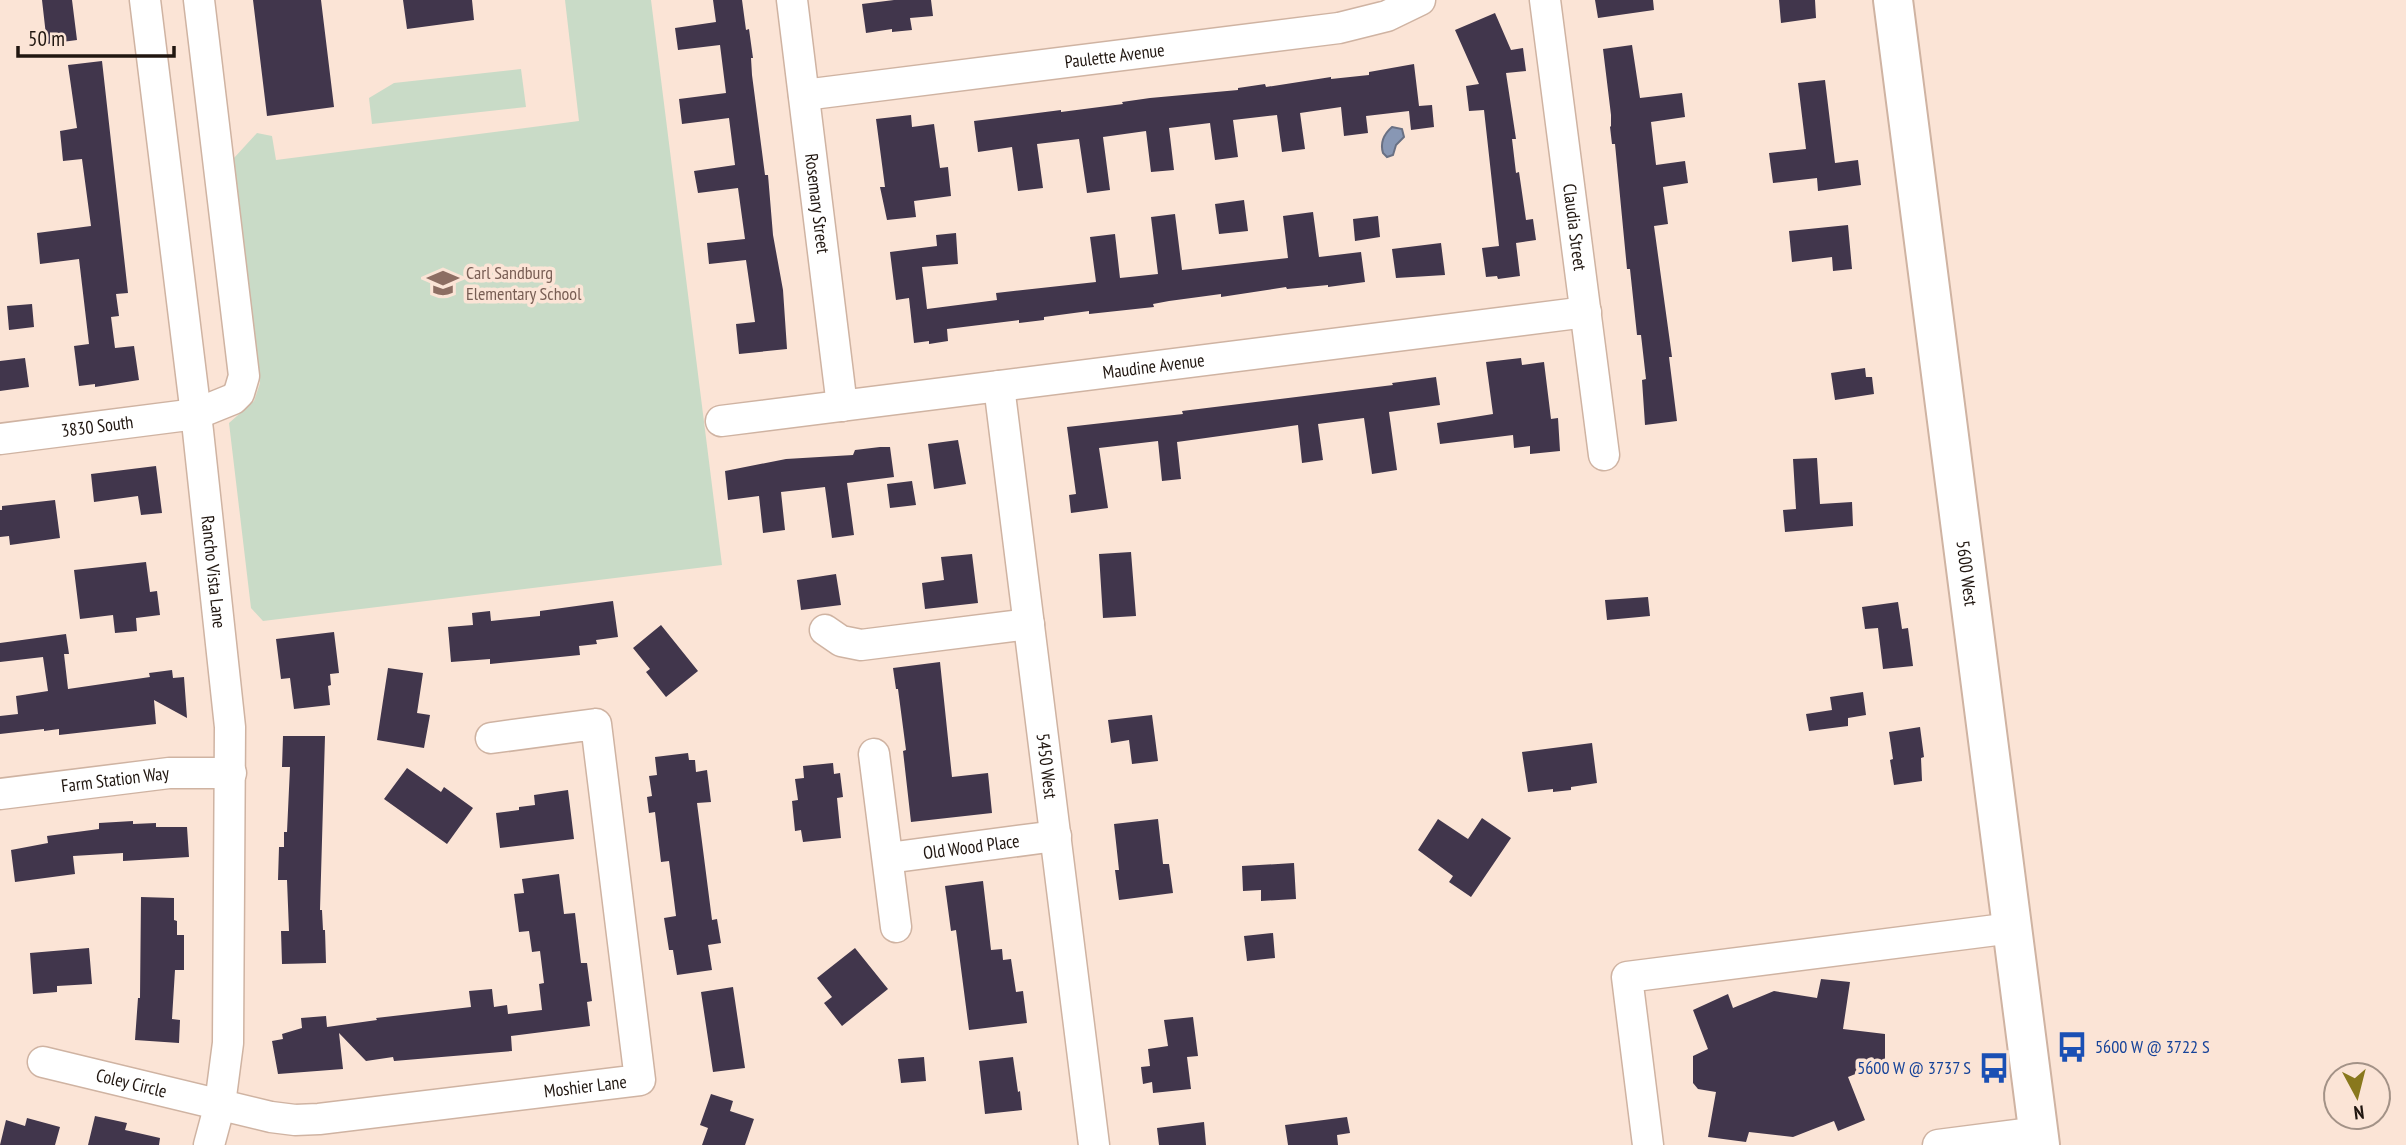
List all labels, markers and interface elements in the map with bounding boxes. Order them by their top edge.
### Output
scale bar [18,14,173,58]
text: 50 m [28,25,65,52]
street label: Paulette Avenue [1063,38,1166,73]
street label: Rosemary Street [800,152,835,255]
street label: Claudia Street [1558,182,1592,272]
place label: Carl Sandburg Elementary School [466,261,582,305]
school or university icon: Carl Sandburg Elementary School [426,266,460,300]
street label: Maudine Avenue [1101,348,1206,384]
street label: 3830 South [60,410,135,442]
street label: Rancho Vista Lane [196,514,231,629]
street label: 5600 West [1951,539,1983,607]
street label: 5450 West [1032,732,1063,800]
street label: Farm Station Way [60,761,171,797]
street label: Old Wood Place [922,829,1021,864]
bus stop icon: 5600 W @ 3722 S [2055,1030,2089,1064]
place label: 5600 W @ 3722 S [2095,1035,2210,1058]
bus stop icon: 5600 W @ 3737 S [1977,1051,2011,1085]
place label: 5600 W @ 3737 S [1857,1056,1971,1079]
north arrow [2322,1061,2392,1131]
street label: Coley Circle [94,1063,169,1102]
street label: Moshier Lane [543,1070,628,1103]
text: N [2353,1100,2366,1125]

